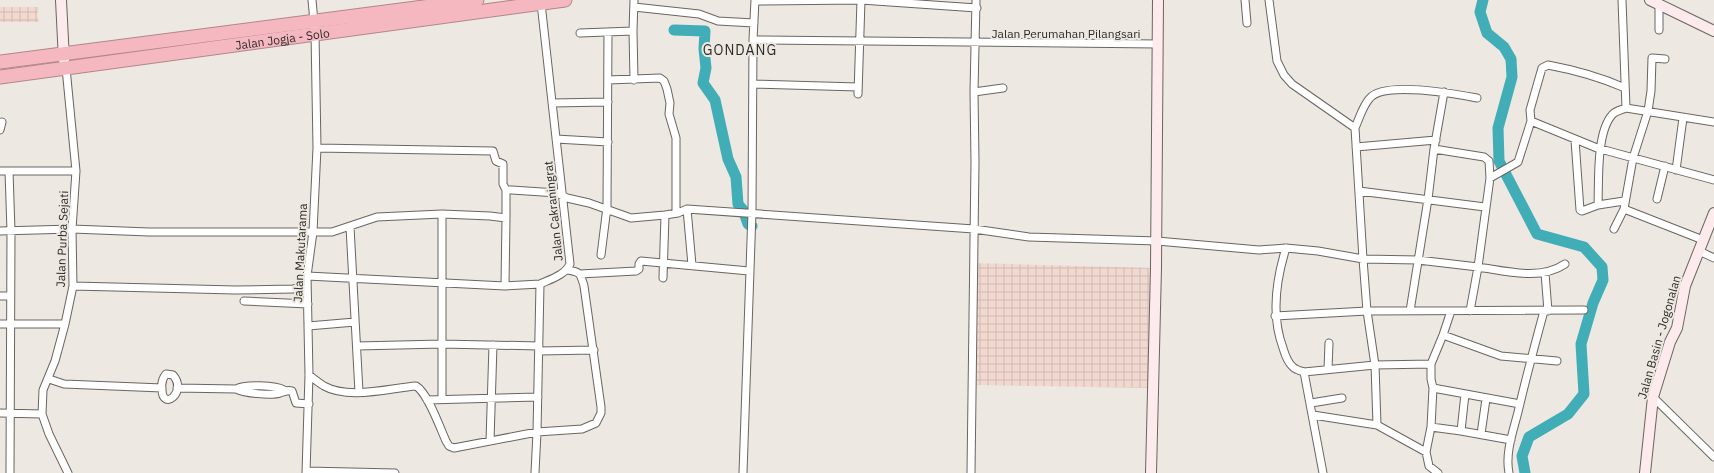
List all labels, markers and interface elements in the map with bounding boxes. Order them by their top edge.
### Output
street label: Jalan Jogja - Solo [234,25,331,52]
street label: Jalan Perumahan Pilangsari [991,26,1141,41]
district label: GONDANG [703,41,777,59]
street label: Jalan Cakraningrat [540,160,566,262]
street label: Jalan Purba Sejati [53,190,71,288]
street label: Jalan Makutarama [290,202,310,303]
street label: Jalan Basin - Jogonalan [1634,274,1684,400]

